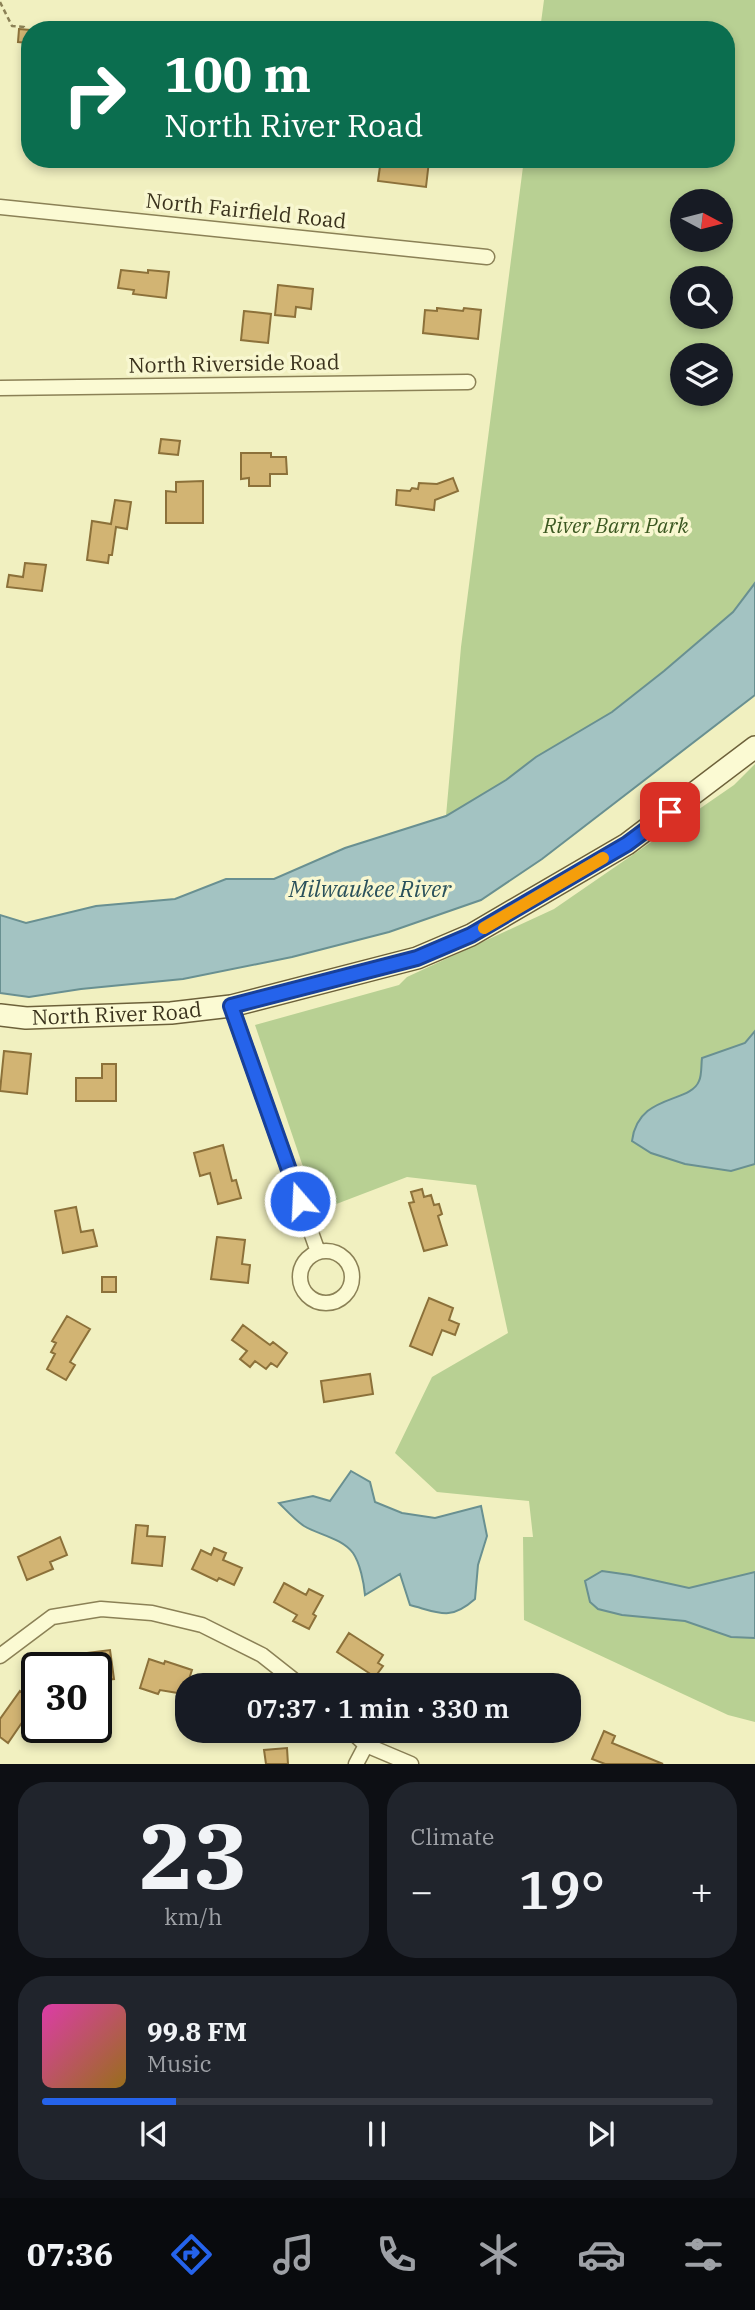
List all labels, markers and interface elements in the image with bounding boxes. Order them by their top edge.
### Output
text: 100 m [164,42,311,105]
icon: right [49,49,140,140]
text: North River Road [164,104,423,146]
street label: North Fairfield Road [144,186,348,234]
north arrow [670,189,733,252]
map controls [670,189,733,406]
button: search [670,266,733,329]
button: layers [670,343,733,406]
street label: North Riverside Road [128,347,340,379]
park label: River Barn Park [542,511,690,539]
pin [640,782,700,842]
icon: arrive [651,793,689,831]
water label: Milwaukee River [288,873,452,903]
street label: North River Road [31,994,203,1031]
position arrow [263,1164,337,1238]
speed limit sign: 30 [21,1652,112,1743]
text: 07:37 · 1 min · 330 m [247,1691,509,1725]
text: 23 [139,1796,248,1914]
text: Climate [411,1821,494,1851]
text: 19° [518,1856,605,1923]
text: − [411,1866,433,1915]
text: + [690,1866,713,1915]
text: km/h [164,1901,222,1931]
text: 99.8 FM [147,2014,247,2048]
text: Music [147,2048,212,2078]
icon: previous [135,2115,173,2153]
icon: pause [358,2115,396,2153]
icon: next [582,2115,620,2153]
icon: directions [167,2230,216,2279]
icon: music [269,2230,318,2279]
icon: phone [372,2230,421,2279]
icon: climate [474,2230,523,2279]
icon: car [577,2230,626,2279]
icon: filters [679,2230,728,2279]
text: 07:36 [27,2233,113,2275]

